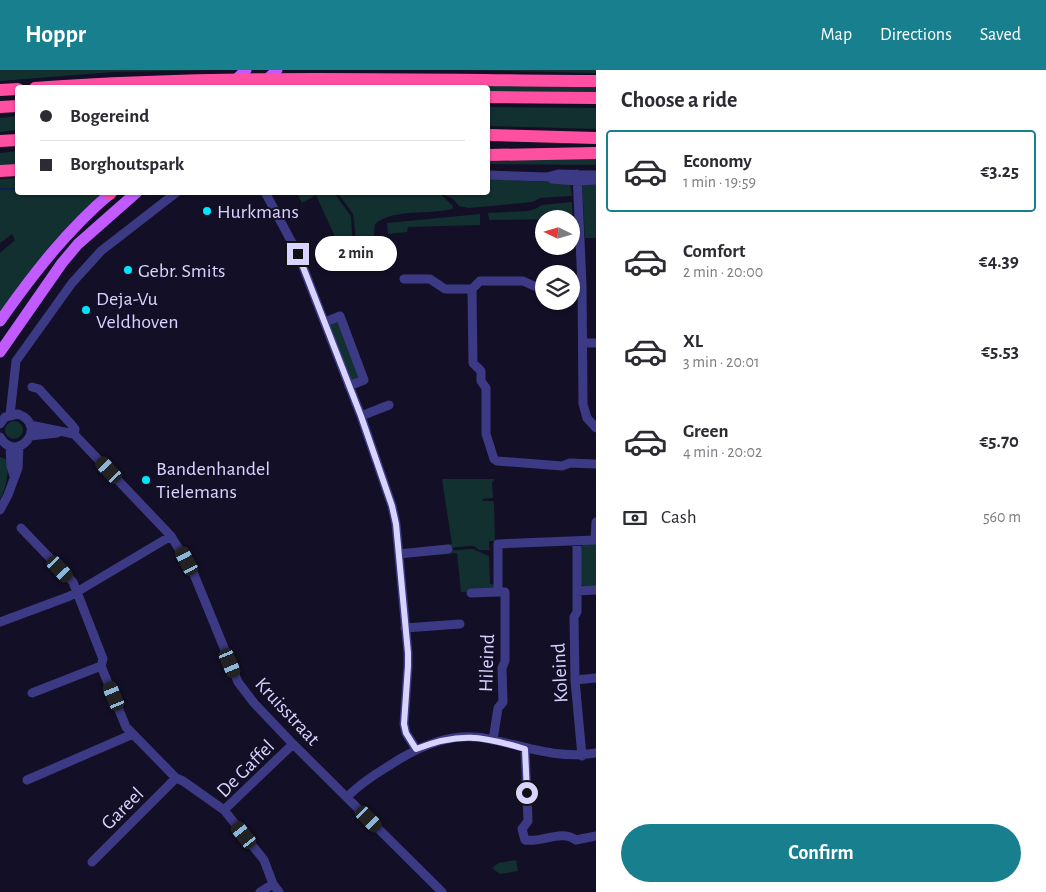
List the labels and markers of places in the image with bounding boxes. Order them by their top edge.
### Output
place label: Hurkmans [217,202,299,222]
marker: Hurkmans [201,205,213,217]
place label: Gebr. Smits [138,261,225,281]
marker: Gebr. Smits [122,264,134,276]
place label: Deja-Vu Veldhoven [96,289,179,332]
marker: Deja-Vu Veldhoven [80,304,92,316]
place label: Bandenhandel Tielemans [156,459,270,502]
marker: Bandenhandel Tielemans [140,474,152,486]

